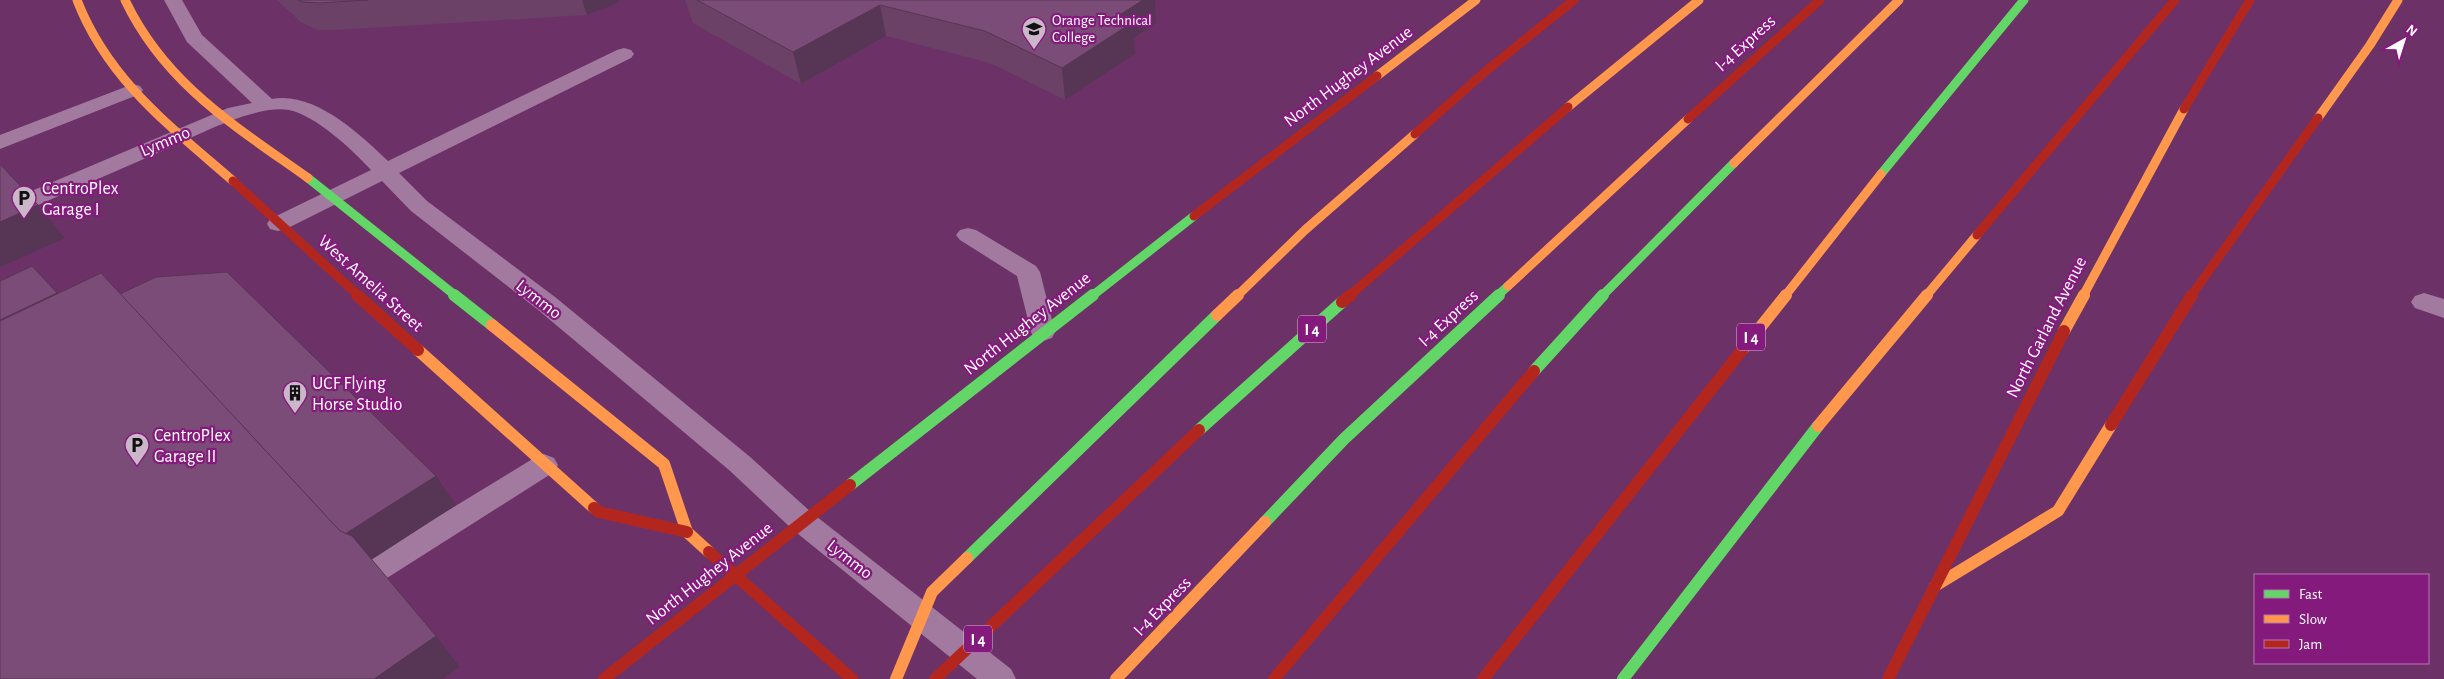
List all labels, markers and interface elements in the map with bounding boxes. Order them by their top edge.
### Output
street label: I-4 Express [1712,12,1779,75]
place label: Orange Technical College [1052,13,1152,45]
north arrow [2379,15,2429,65]
school or university icon: Orange Technical College [1021,16,1047,50]
text: N [2403,22,2420,39]
street label: North Hughey Avenue [1281,23,1416,131]
street label: Lymmo [138,123,193,160]
place label: CentroPlex Garage I [42,180,119,219]
parking icon: CentroPlex Garage I [11,185,37,219]
street label: West Amelia Street [314,232,426,336]
street label: North Garland Avenue [2004,254,2090,401]
street label: North Hughey Avenue [961,269,1094,379]
street label: Lymmo [512,277,565,323]
street label: I-4 Express [1415,287,1482,351]
road number: I 4 [1298,316,1326,342]
road number: I 4 [1737,324,1765,351]
place label: UCF Flying Horse Studio [312,375,402,414]
building icon: UCF Flying Horse Studio [282,380,308,414]
place label: CentroPlex Garage II [154,427,231,466]
parking icon: CentroPlex Garage II [124,432,150,466]
street label: North Hughey Avenue [643,519,776,629]
street label: Lymmo [823,537,876,583]
street label: I-4 Express [1130,574,1195,640]
legend [2254,574,2429,664]
text: Fast [2299,587,2323,602]
text: Slow [2299,612,2327,627]
road number: I 4 [964,626,992,652]
text: Jam [2299,637,2322,652]

